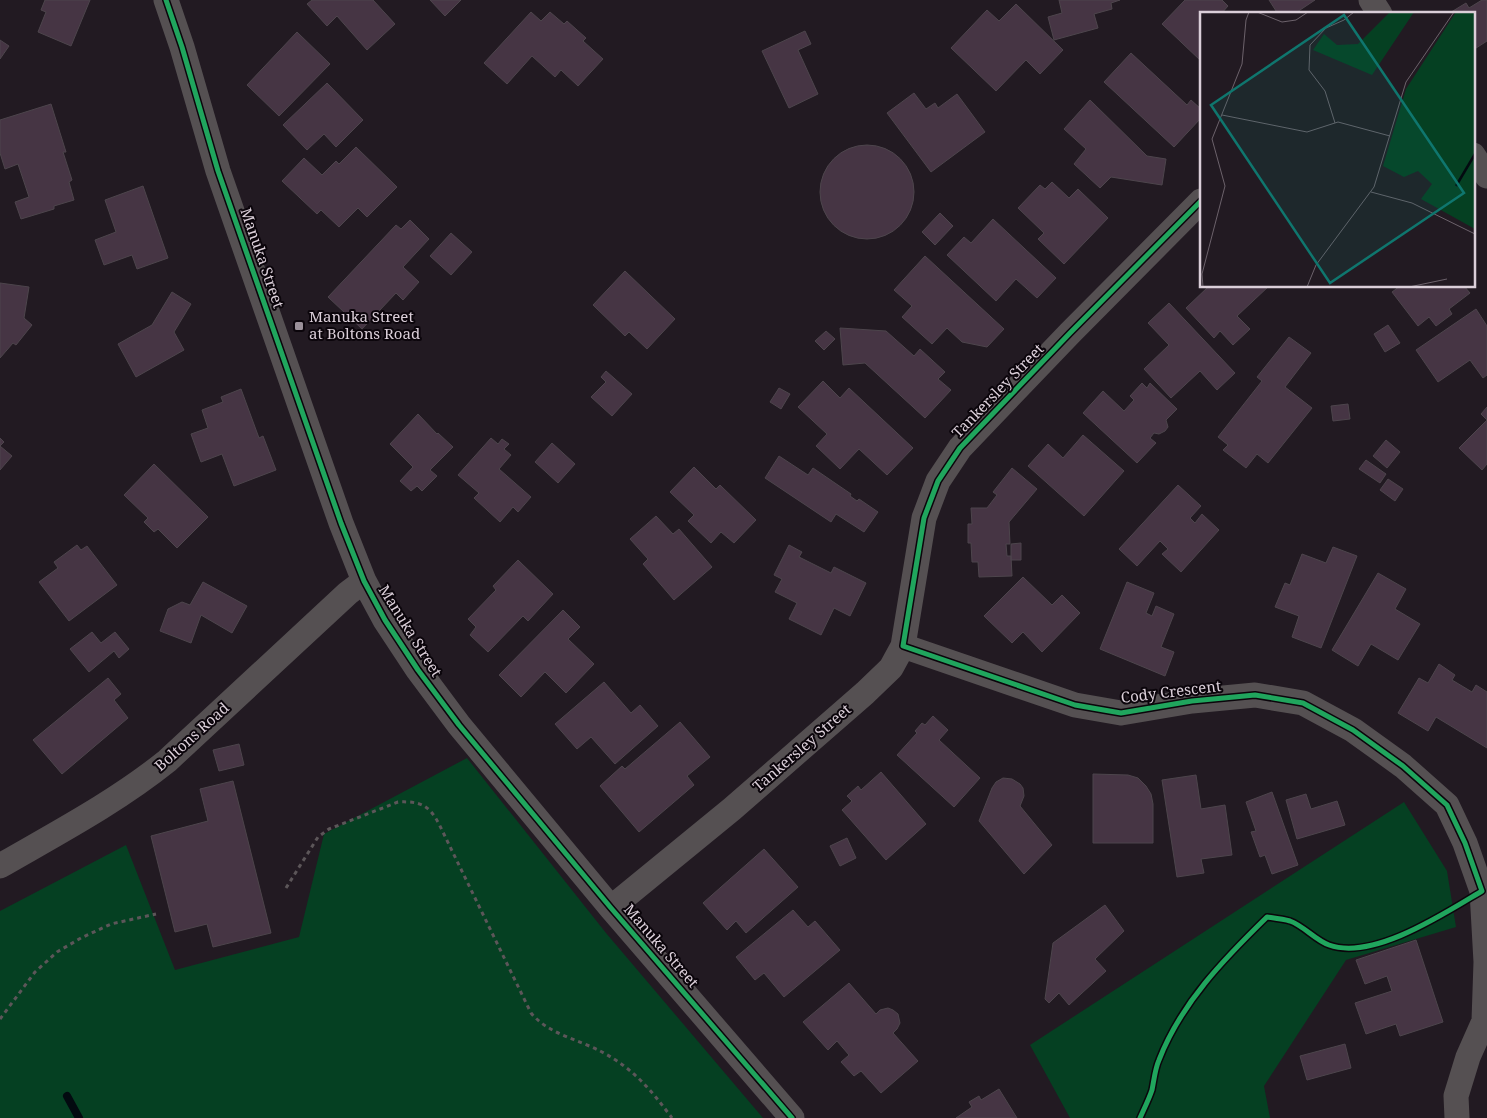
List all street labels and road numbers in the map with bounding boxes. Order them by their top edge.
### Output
street label: Manuka Street [236,205,289,310]
street label: Tankersley Street [947,339,1048,442]
street label: Manuka Street [375,581,447,680]
street label: Cody Crescent [1120,675,1222,707]
street label: Boltons Road [150,698,233,775]
street label: Tankersley Street [748,699,855,795]
street label: Manuka Street [620,899,704,991]

